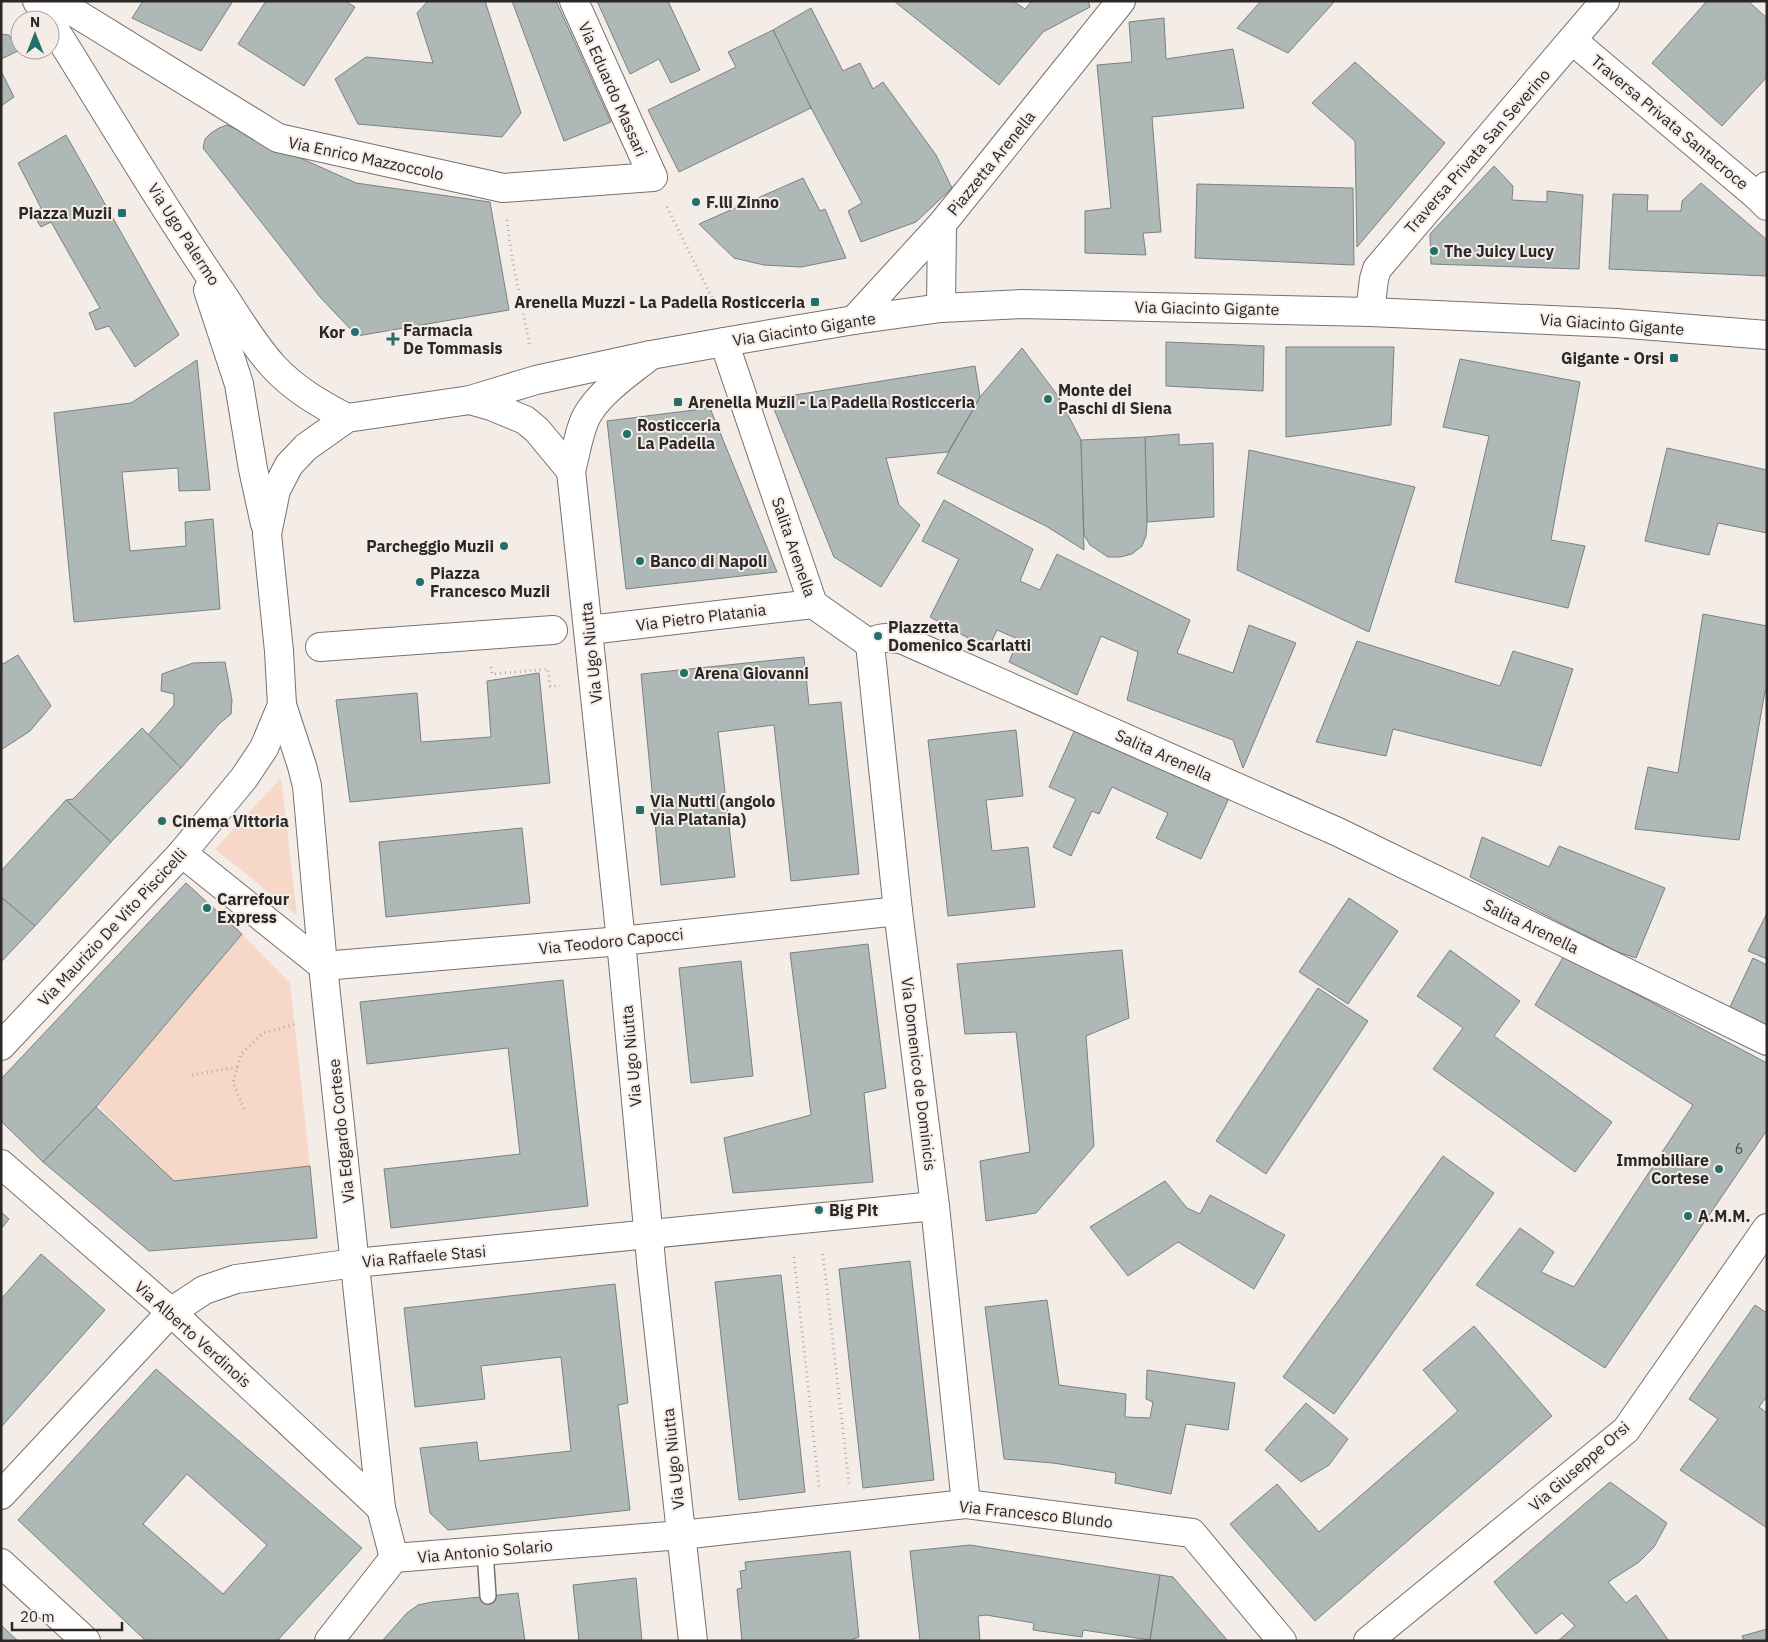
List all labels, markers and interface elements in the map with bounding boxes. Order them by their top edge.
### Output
north arrow [10,10,60,60]
text: N [30,13,40,31]
street label: Via Eduardo Massari [574,19,652,159]
street label: Traversa Privata Santacroce [1587,50,1753,194]
street label: Traversa Privata San Severino [1400,64,1554,238]
street label: Piazzetta Arenella [943,106,1040,219]
street label: Via Enrico Mazzoccolo [286,132,446,184]
street label: Via Ugo Palermo [144,179,225,289]
place label: F.lli Zinno [706,192,779,212]
marker: F.lli Zinno [690,196,702,208]
place label: Piazza Muzii [18,203,112,223]
marker: Piazza Muzii [116,207,128,219]
place label: The Juicy Lucy [1444,241,1555,261]
marker: The Juicy Lucy [1428,245,1440,257]
place label: Arenella Muzzi - La Padella Rosticceria [514,292,805,312]
marker: Arenella Muzzi - La Padella Rosticceria [809,296,821,308]
street label: Via Giacinto Gigante [1135,297,1280,319]
street label: Via Giacinto Gigante [731,308,877,350]
street label: Via Giacinto Gigante [1539,309,1685,339]
place label: Farmacia De Tommasis [403,320,503,358]
place label: Kor [319,322,346,342]
marker: Kor [349,326,361,338]
marker: Farmacia De Tommasis [387,333,399,345]
place label: Gigante - Orsi [1561,348,1664,368]
marker: Gigante - Orsi [1668,352,1680,364]
place label: Monte dei Paschi di Siena [1058,380,1172,418]
place label: Arenella Muzii - La Padella Rosticceria [688,392,975,412]
marker: Monte dei Paschi di Siena [1042,393,1054,405]
marker: Arenella Muzii - La Padella Rosticceria [672,396,684,408]
place label: Rosticceria La Padella [637,415,721,453]
marker: Rosticceria La Padella [621,428,633,440]
street label: Salita Arenella [768,495,821,600]
place label: Parcheggio Muzii [366,536,494,556]
marker: Parcheggio Muzii [498,540,510,552]
place label: Banco di Napoli [650,551,767,571]
marker: Banco di Napoli [634,555,646,567]
place label: Piazza Francesco Muzii [430,563,550,601]
marker: Piazza Francesco Muzii [414,576,426,588]
street label: Via Pietro Platania [635,599,768,635]
street label: Via Ugo Niutta [576,601,606,705]
place label: Piazzetta Domenico Scarlatti [888,617,1031,655]
marker: Piazzetta Domenico Scarlatti [872,630,884,642]
place label: Arena Giovanni [694,663,809,683]
marker: Arena Giovanni [678,667,690,679]
street label: Salita Arenella [1112,725,1216,785]
place label: Via Nutti (angolo Via Platania) [650,791,775,829]
marker: Via Nutti (angolo Via Platania) [634,804,646,816]
place label: Cinema Vittoria [172,811,289,831]
marker: Cinema Vittoria [156,815,168,827]
street label: Via Maurizio De Vito Piscicelli [33,844,191,1010]
place label: Carrefour Express [217,889,290,927]
street label: Salita Arenella [1480,894,1583,958]
marker: Carrefour Express [201,902,213,914]
street label: Via Teodoro Capocci [538,923,684,959]
street label: Via Domenico de Dominicis [897,976,941,1172]
street label: Via Ugo Niutta [617,1004,645,1108]
street label: Via Edgardo Cortese [323,1058,359,1204]
house number: 6 [1735,1140,1743,1158]
place label: Immobiliare Cortese [1616,1150,1709,1188]
marker: Immobiliare Cortese [1713,1163,1725,1175]
place label: Big Pit [829,1200,878,1220]
marker: Big Pit [813,1204,825,1216]
place label: A.M.M. [1698,1206,1750,1226]
marker: A.M.M. [1682,1210,1694,1222]
street label: Via Raffaele Stasi [361,1241,487,1271]
street label: Via Alberto Verdinois [131,1276,255,1392]
street label: Via Ugo Niutta [658,1407,688,1511]
street label: Via Giuseppe Orsi [1525,1417,1633,1515]
street label: Via Francesco Blundo [958,1496,1114,1532]
street label: Via Antonio Solario [417,1535,554,1567]
scale bar [12,1600,122,1632]
text: 20 m [20,1607,55,1626]

